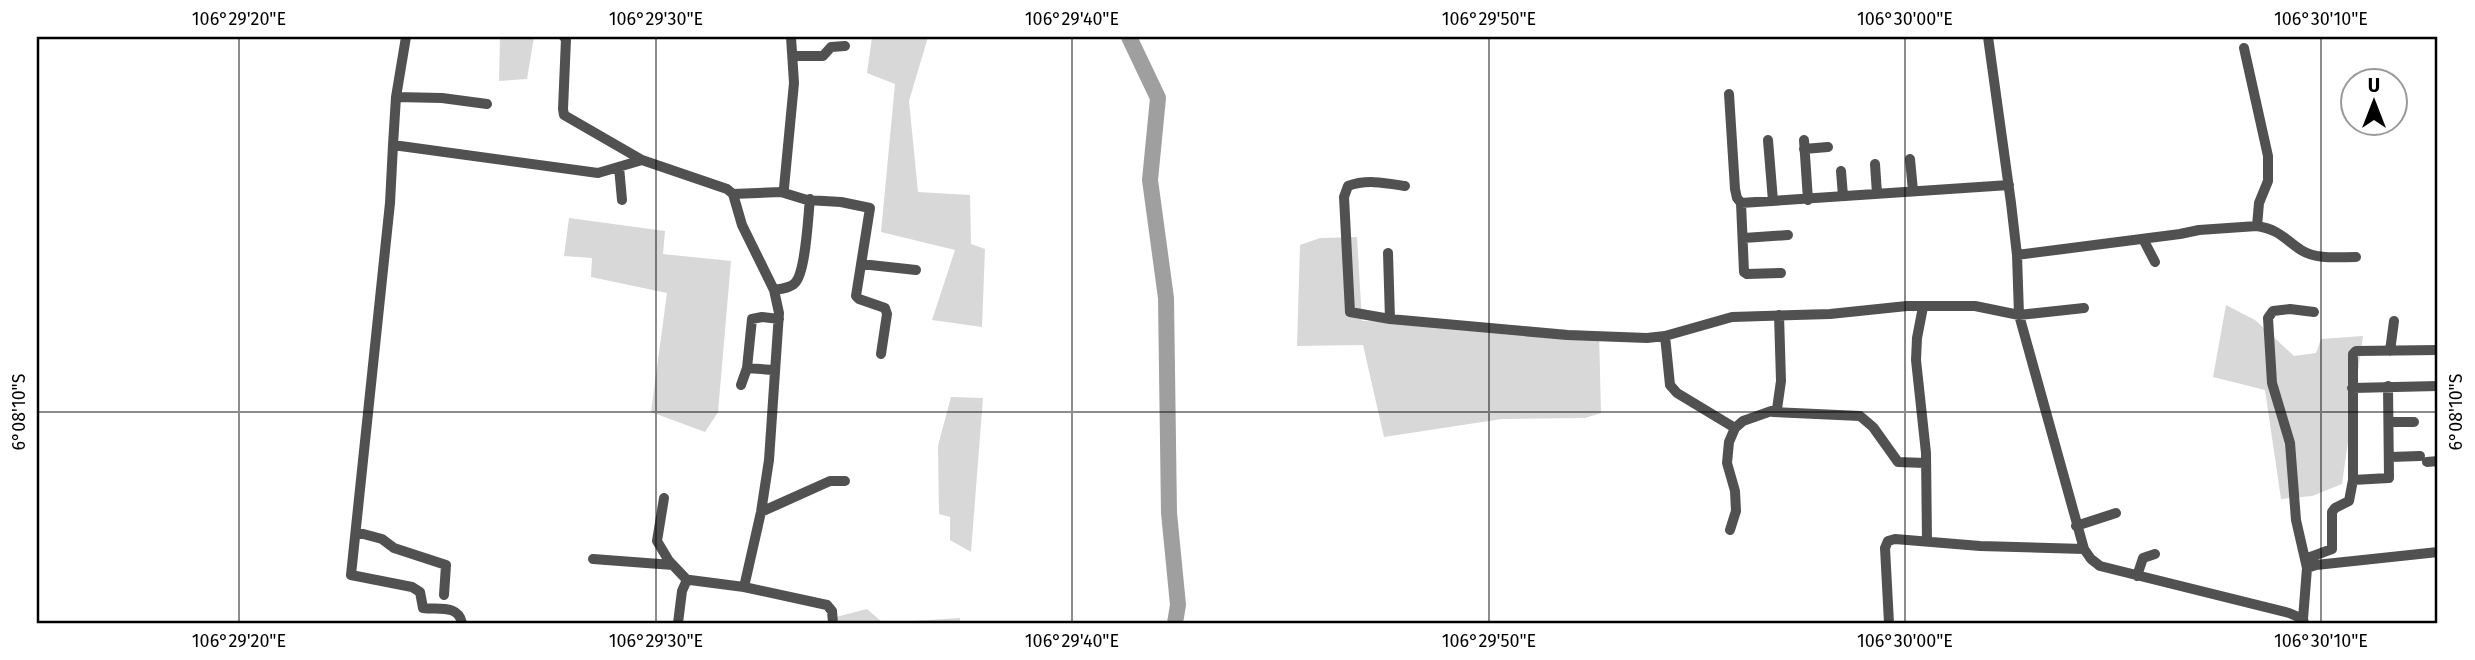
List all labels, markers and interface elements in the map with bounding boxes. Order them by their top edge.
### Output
text: 106°29'20"E [192,8,286,30]
text: 106°29'30"E [609,8,703,30]
text: 106°29'40"E [1025,8,1119,30]
text: 106°29'50"E [1442,8,1536,30]
text: 106°30'00"E [1857,8,1953,30]
text: 106°30'10"E [2274,8,2368,30]
north arrow [2338,66,2408,136]
text: U [2368,74,2380,97]
text: 6°08'10"S [8,373,30,451]
text: 6°08'10"S [2445,373,2467,451]
text: 106°29'20"E [192,630,286,652]
text: 106°29'30"E [609,630,703,652]
text: 106°29'40"E [1025,630,1119,652]
text: 106°29'50"E [1442,630,1536,652]
text: 106°30'00"E [1857,630,1953,652]
text: 106°30'10"E [2274,630,2368,652]

